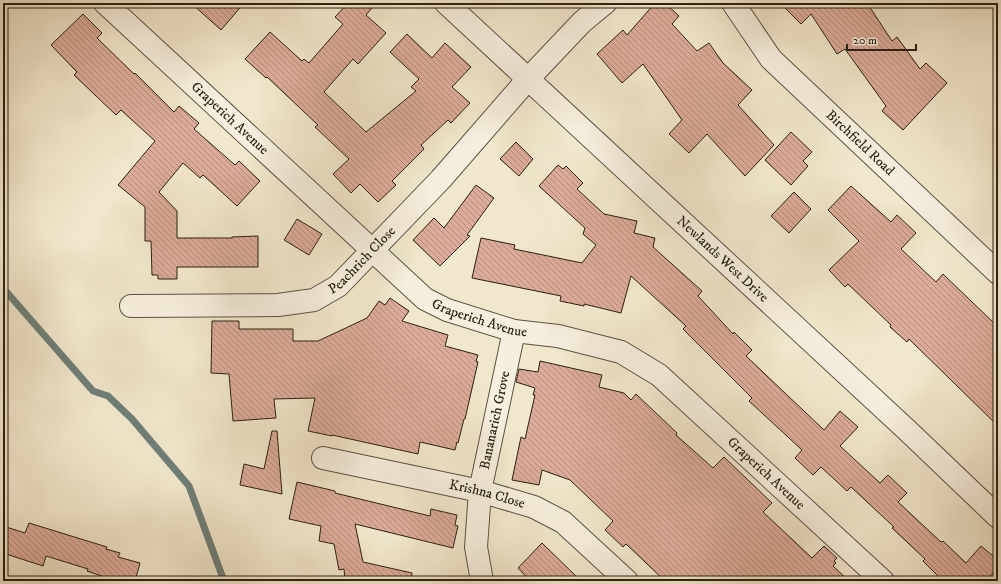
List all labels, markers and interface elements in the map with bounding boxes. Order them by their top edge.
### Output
scale bar [847,26,916,52]
text: 20 m [853,33,877,48]
street label: Graperich Avenue [187,78,273,159]
street label: Birchfield Road [822,106,898,180]
street label: Newlands West Drive [673,212,773,306]
street label: Peachrich Close [325,222,400,299]
street label: Graperich Avenue [428,295,528,341]
street label: Bananarich Grove [476,369,514,471]
street label: Graperich Avenue [723,433,809,514]
street label: Krishna Close [447,476,527,513]

